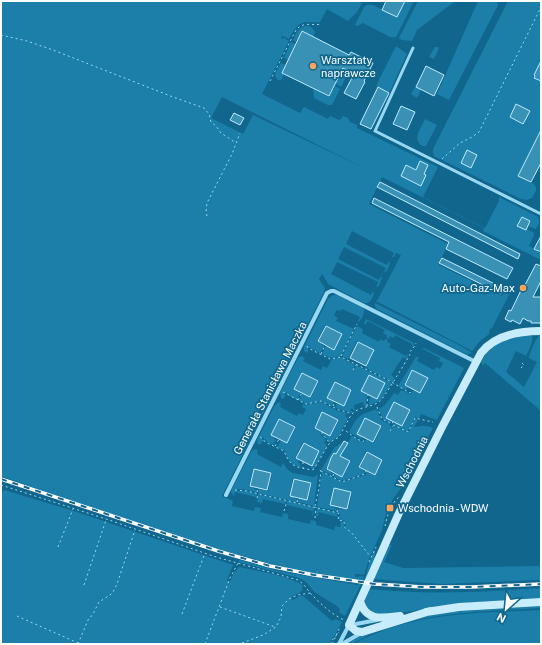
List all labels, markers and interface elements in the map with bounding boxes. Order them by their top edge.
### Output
place label: Warsztaty naprawcze [321,54,376,79]
marker: Warsztaty naprawcze [308,61,318,71]
place label: Auto-Gaz-Max [441,282,515,294]
marker: Auto-Gaz-Max [518,283,528,293]
street label: Generała Stanisława Maczka [231,320,309,456]
street label: Wschodnia [394,434,430,490]
place label: Wschodnia - WDW [398,502,489,514]
marker: Wschodnia - WDW [385,503,395,513]
north arrow [486,589,526,629]
text: N [495,611,508,625]

